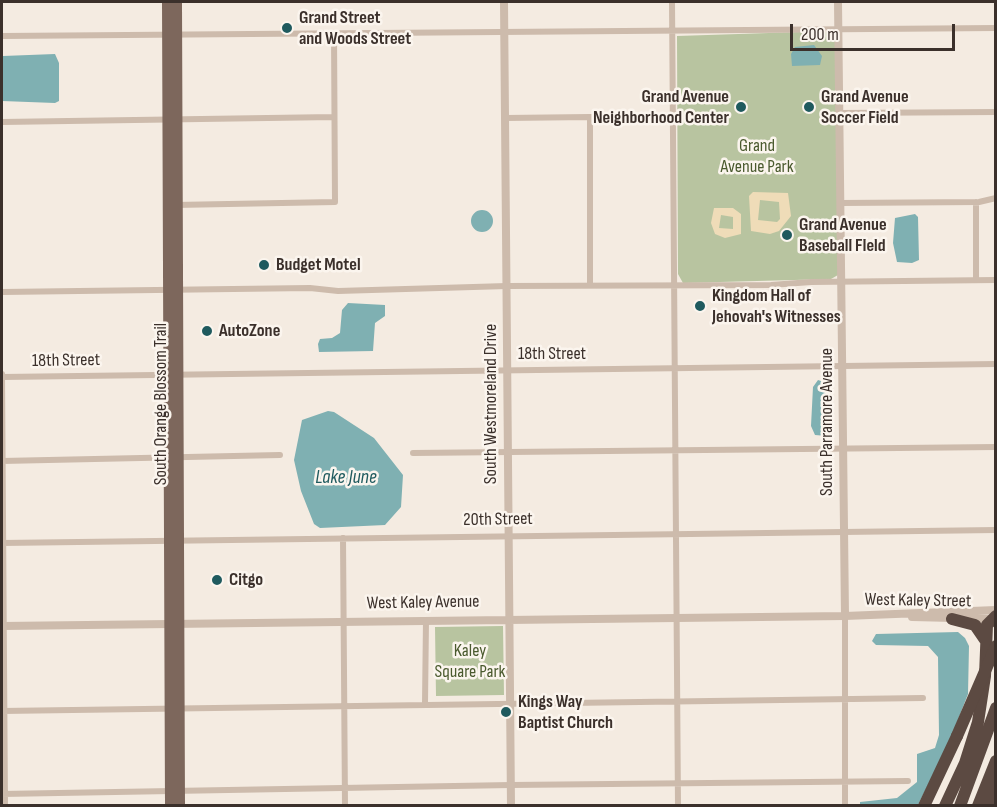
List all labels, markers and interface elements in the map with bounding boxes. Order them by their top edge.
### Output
place label: Grand Street and Woods Street [299,7,411,50]
scale bar [793,12,958,50]
marker: Grand Street and Woods Street [280,21,294,35]
text: 200 m [801,24,839,45]
place label: Grand Avenue Neighborhood Center [593,86,729,128]
place label: Grand Avenue Soccer Field [821,86,909,128]
marker: Grand Avenue Neighborhood Center [734,100,748,114]
marker: Grand Avenue Soccer Field [802,100,816,114]
park label: Grand Avenue Park [720,135,794,178]
place label: Grand Avenue Baseball FIeld [799,214,887,256]
marker: Grand Avenue Baseball FIeld [780,228,794,242]
place label: Budget Motel [276,254,361,276]
marker: Budget Motel [257,258,271,272]
place label: Kingdom Hall of Jehovah's Witnesses [712,285,841,328]
marker: Kingdom Hall of Jehovah's Witnesses [693,299,707,313]
place label: AutoZone [219,320,280,342]
street label: South Orange Blossom Trail [150,323,172,485]
marker: AutoZone [200,324,214,338]
street label: South Westmoreland Drive [480,324,502,484]
street label: 18th Street [518,343,586,365]
street label: South Parramore Avenue [816,348,838,496]
street label: 18th Street [32,350,100,372]
water label: Lake June [315,466,377,490]
street label: 20th Street [463,509,533,531]
place label: Citgo [229,569,263,591]
marker: Citgo [210,573,224,587]
street label: West Kaley Street [864,589,972,613]
street label: West Kaley Avenue [366,591,480,615]
park label: Kaley Square Park [435,640,505,682]
place label: Kings Way Baptist Church [518,691,613,734]
marker: Kings Way Baptist Church [499,705,513,719]

